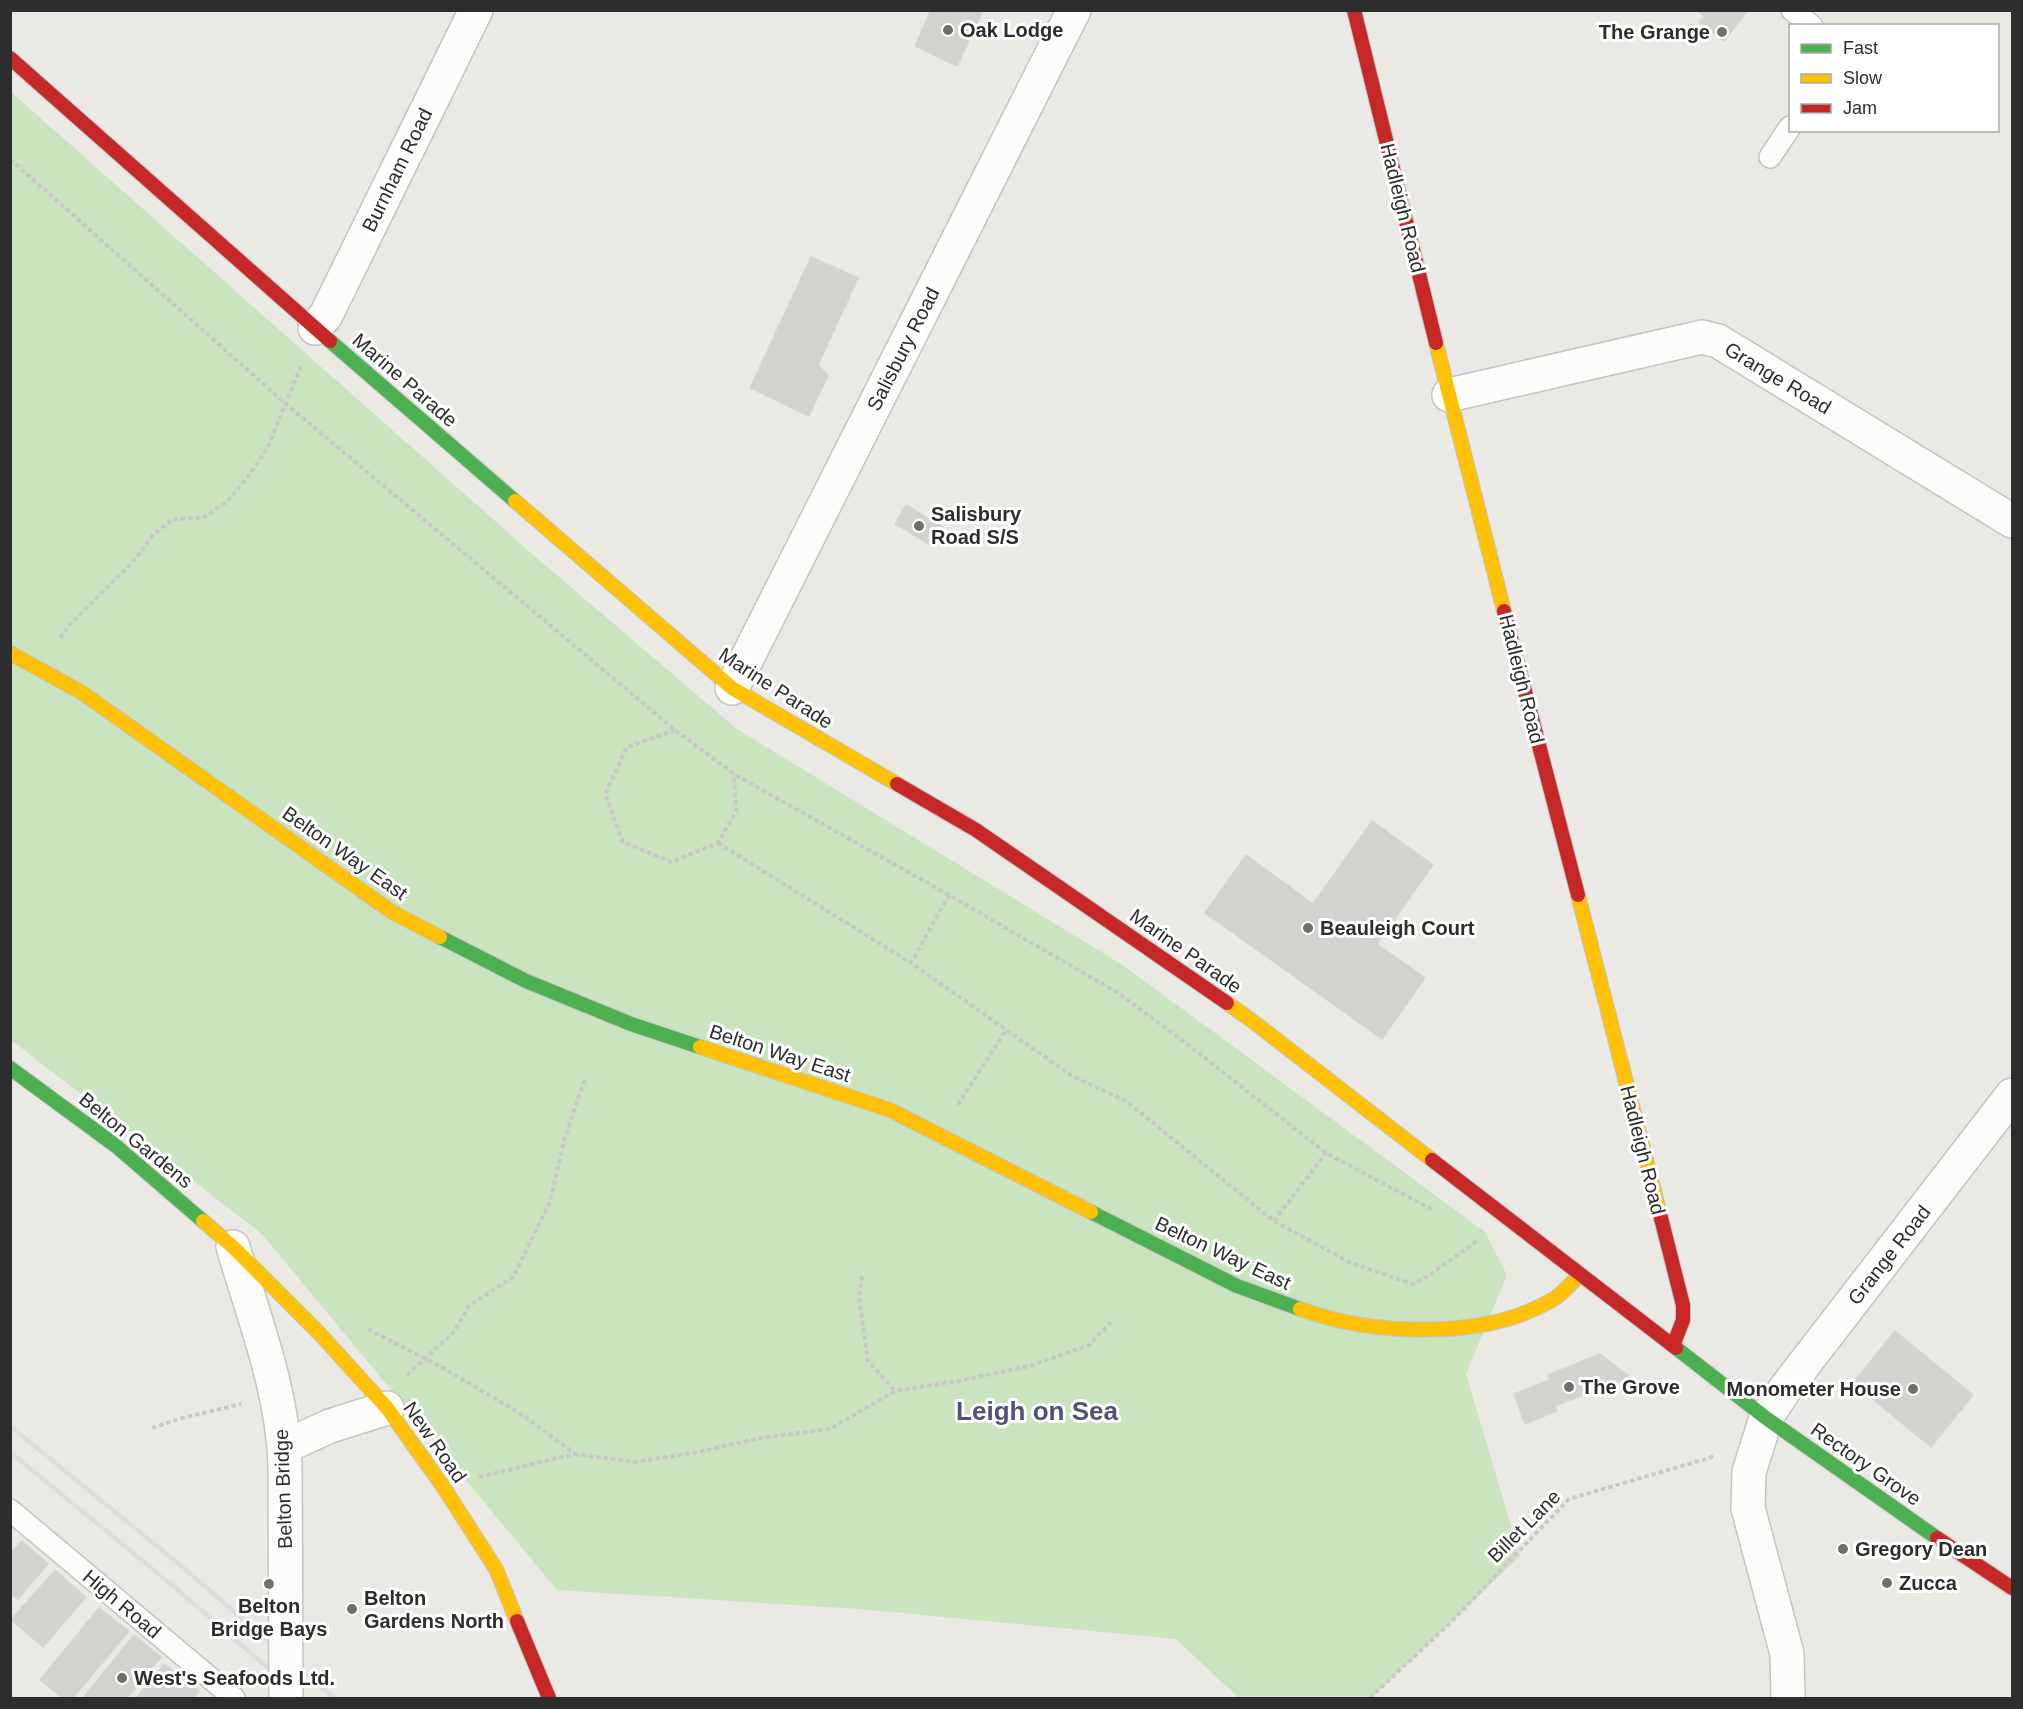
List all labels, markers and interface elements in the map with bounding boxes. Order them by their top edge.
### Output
place label: Oak Lodge [960,19,1063,41]
place label: The Grange [1599,21,1710,43]
marker: Oak Lodge [941,23,955,37]
legend [1789,24,1999,132]
marker: The Grange [1715,25,1729,39]
text: Fast [1843,38,1878,58]
text: Slow [1843,68,1883,88]
text: Jam [1843,98,1877,118]
street label: Burnham Road [358,105,436,235]
street label: Hadleigh Road [1376,141,1430,275]
street label: Salisbury Road [862,284,944,414]
street label: Marine Parade [348,329,462,431]
street label: Grange Road [1721,338,1835,418]
place label: Salisbury Road S/S [931,503,1022,548]
marker: Salisbury Road S/S [912,519,926,533]
street label: Hadleigh Road [1495,612,1549,746]
street label: Marine Parade [715,643,837,733]
street label: Belton Way East [278,802,412,904]
street label: Marine Parade [1126,904,1246,998]
place label: Beauleigh Court [1320,917,1475,939]
marker: Beauleigh Court [1301,921,1315,935]
street label: Belton Way East [707,1020,854,1086]
street label: Hadleigh Road [1616,1083,1670,1217]
street label: Belton Gardens [75,1088,197,1192]
street label: Grange Road [1843,1201,1935,1309]
street label: Belton Way East [1152,1212,1295,1294]
place label: The Grove [1581,1376,1680,1398]
place label: Monometer House [1727,1378,1901,1400]
marker: The Grove [1562,1380,1576,1394]
marker: Monometer House [1906,1382,1920,1396]
district label: Leigh on Sea [956,1396,1118,1426]
street label: New Road [399,1397,471,1487]
street label: Rectory Grove [1807,1418,1925,1510]
street label: Belton Bridge [270,1429,296,1549]
street label: Billet Lane [1483,1485,1565,1567]
place label: Gregory Dean [1855,1538,1987,1560]
marker: Gregory Dean [1836,1542,1850,1556]
street label: High Road [79,1565,165,1643]
place label: Zucca [1899,1572,1958,1594]
marker: Zucca [1880,1576,1894,1590]
marker: Belton Bridge Bays [262,1577,276,1591]
place label: Belton Gardens North [364,1587,504,1632]
place label: Belton Bridge Bays [211,1595,327,1640]
marker: Belton Gardens North [345,1602,359,1616]
place label: West's Seafoods Ltd. [134,1667,335,1689]
marker: West's Seafoods Ltd. [115,1671,129,1685]

